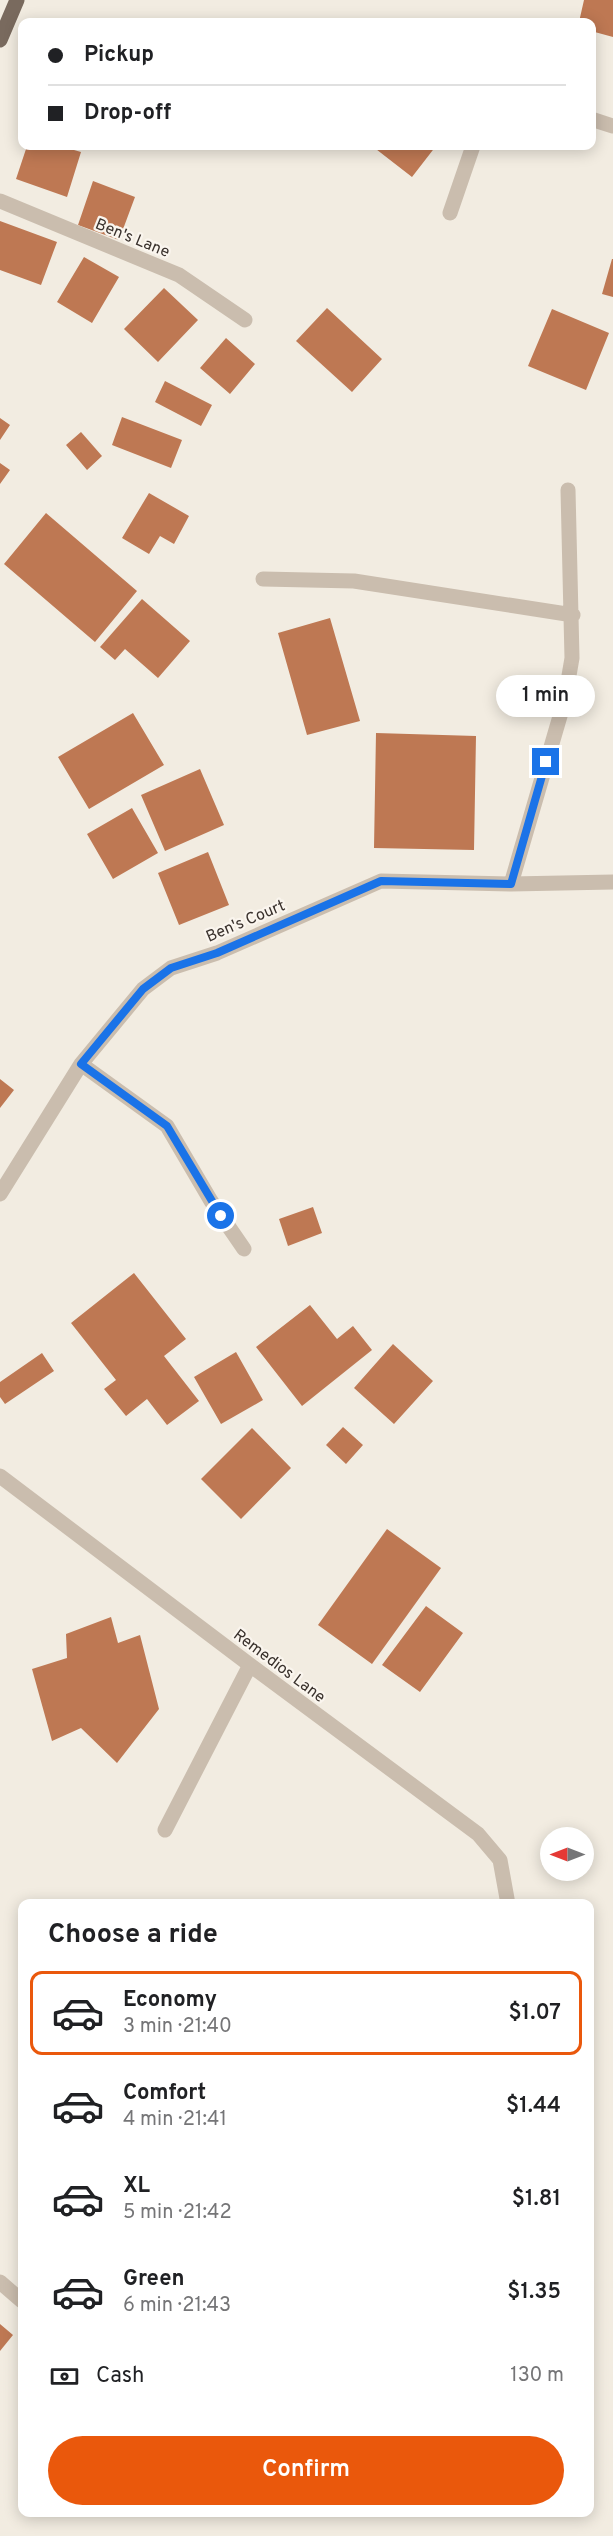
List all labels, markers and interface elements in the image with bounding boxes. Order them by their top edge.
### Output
text: Pickup [84,42,154,69]
text: Drop-off [84,100,171,127]
street label: Ben's Lane [92,215,172,263]
callout: 1 min [496,675,596,717]
text: 1 min [522,683,569,709]
route end [532,748,559,775]
street label: Ben's Court [203,896,288,947]
route start [207,1202,234,1229]
street label: Remedios Lane [229,1625,329,1708]
north arrow [540,1827,594,1881]
map controls [540,1827,594,1881]
text: Choose a ride [48,1918,218,1952]
icon: car [51,1986,105,2040]
text: Economy [123,1987,217,2014]
text: $1.07 [508,2000,561,2027]
text: 3 min · 21:40 [123,2014,232,2040]
icon: car [51,2079,105,2133]
text: Comfort [123,2080,206,2107]
text: $1.44 [506,2093,561,2120]
text: 4 min · 21:41 [123,2107,227,2133]
icon: car [51,2172,105,2226]
text: XL [123,2173,150,2200]
text: $1.81 [512,2186,561,2213]
text: 5 min · 21:42 [123,2200,232,2226]
icon: car [51,2265,105,2319]
text: Green [123,2266,185,2293]
text: $1.35 [507,2279,561,2306]
text: 6 min · 21:43 [123,2293,231,2319]
icon: cash [48,2360,81,2393]
text: Cash [96,2363,145,2390]
text: 130 m [510,2363,564,2389]
button: Confirm [48,2436,564,2505]

